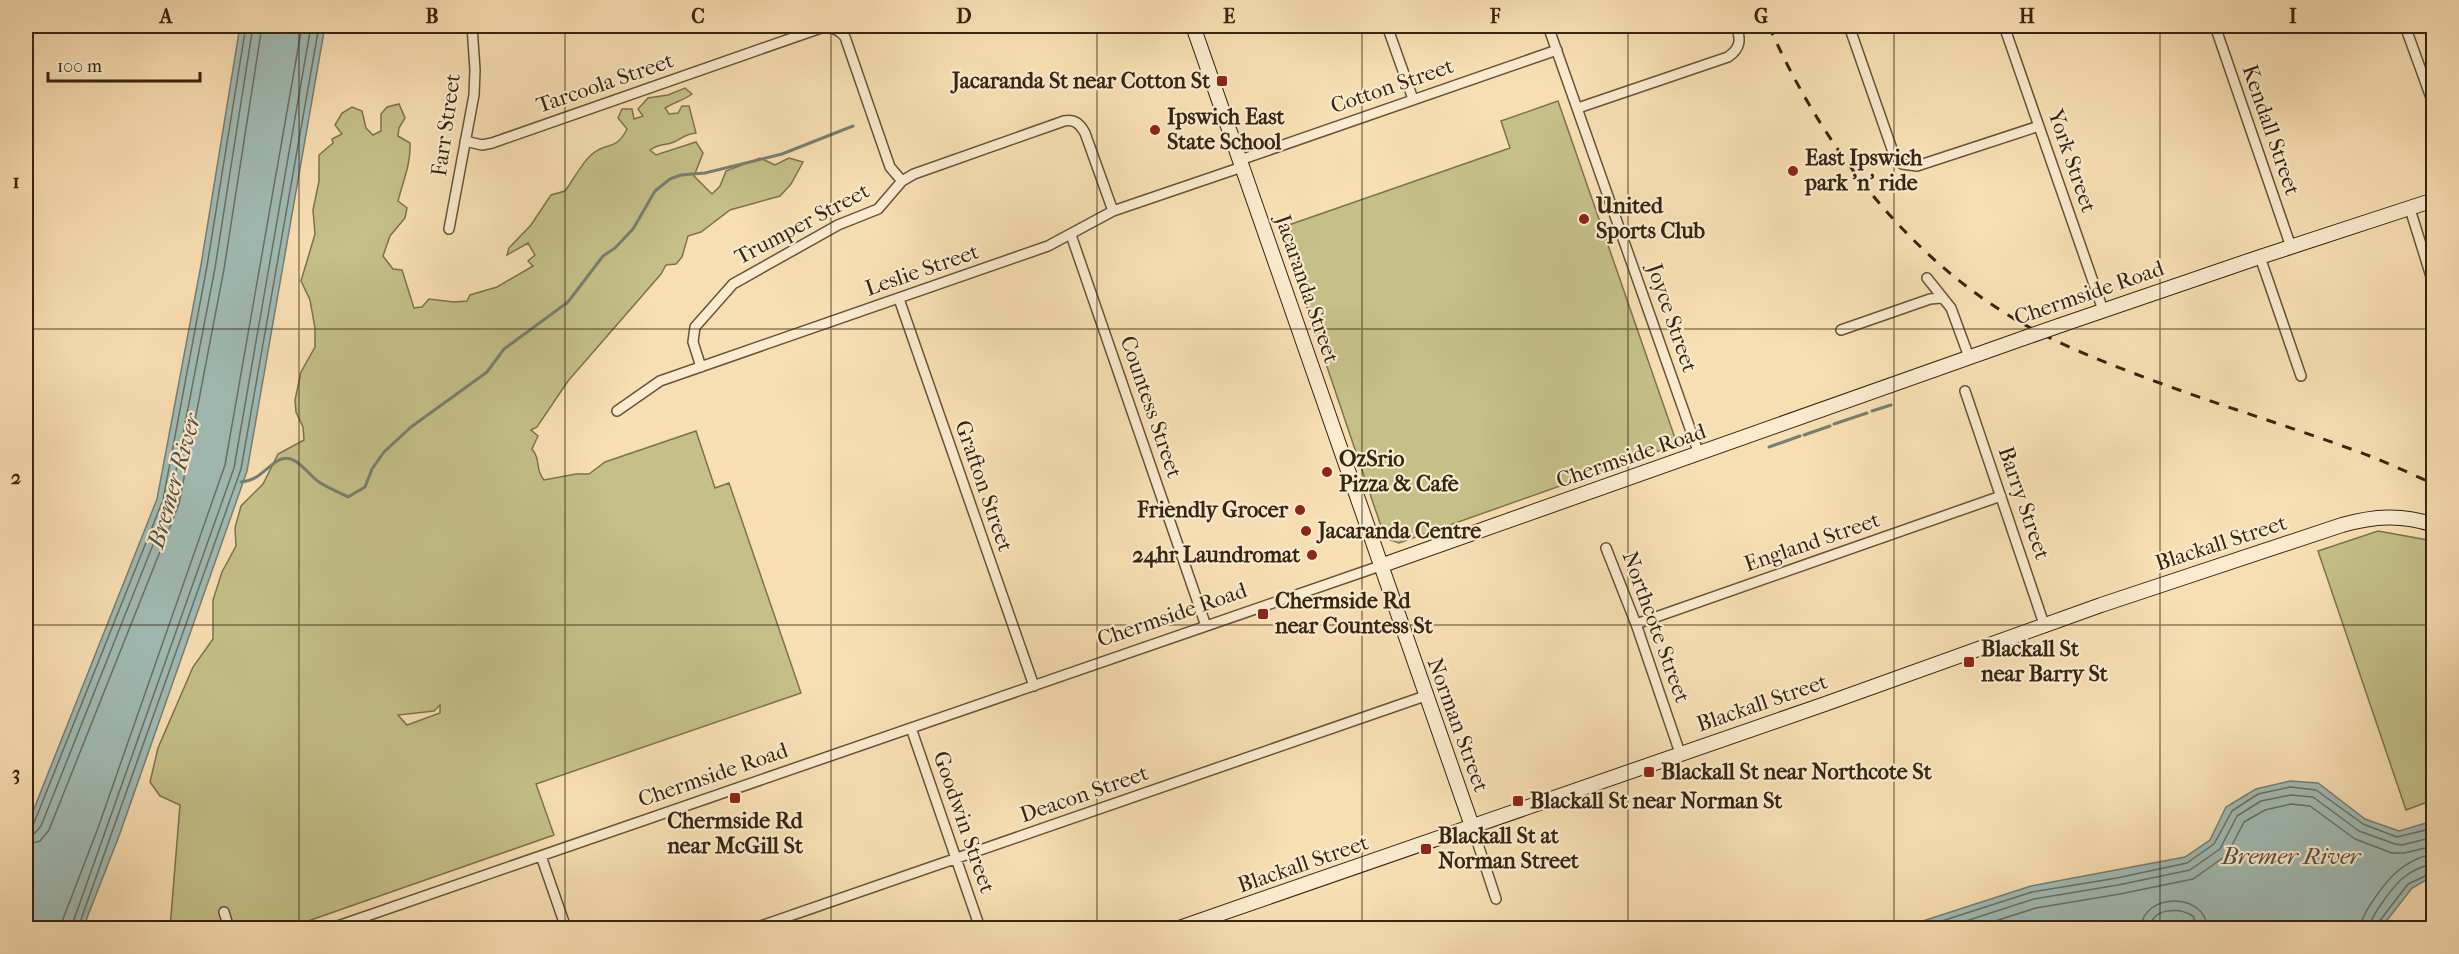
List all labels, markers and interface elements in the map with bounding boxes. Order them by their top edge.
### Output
text: A [158,5,174,28]
text: B [425,5,439,28]
text: C [691,5,705,28]
text: D [956,5,972,28]
text: E [1223,5,1235,28]
text: F [1489,5,1501,28]
text: G [1754,5,1768,28]
text: H [2019,5,2035,28]
text: I [2289,5,2297,28]
scale bar [48,45,200,83]
street label: Tarcoola Street [533,47,677,119]
street label: Cotton Street [1327,53,1457,119]
text: 100 m [57,56,102,77]
street label: Kendall Street [2237,61,2306,199]
place label: Jacaranda St near Cotton St [950,68,1211,94]
street label: Farr Street [426,72,466,178]
marker: Jacaranda St near Cotton St [1215,74,1229,88]
place label: Ipswich East State School [1167,104,1286,155]
street label: York Street [2042,105,2102,216]
marker: Ipswich East State School [1148,123,1162,137]
place label: East Ipswich park 'n' ride [1804,145,1923,196]
marker: East Ipswich park 'n' ride [1786,164,1800,178]
text: 1 [12,170,20,193]
street label: Trumper Street [730,178,874,270]
place label: United Sports Club [1595,193,1706,244]
street label: Jacaranda Street [1269,210,1345,367]
marker: United Sports Club [1577,212,1591,226]
street label: Leslie Street [862,238,982,302]
street label: Chermside Road [2011,255,2168,331]
street label: Joyce Street [1641,258,1703,376]
street label: Countess Street [1115,333,1188,482]
water label: Bremer River [141,408,207,553]
street label: Grafton Street [949,417,1019,555]
street label: Chermside Road [1553,418,1710,494]
street label: Barry Street [1993,443,2055,563]
place label: OzSrio Pizza & Cafe [1339,446,1459,497]
marker: OzSrio Pizza & Cafe [1320,465,1334,479]
text: 2 [11,466,21,489]
place label: Friendly Grocer [1136,497,1289,523]
marker: Friendly Grocer [1293,503,1307,517]
street label: England Street [1741,507,1883,577]
street label: Blackall Street [2152,509,2290,576]
place label: Jacaranda Centre [1316,518,1481,544]
marker: Jacaranda Centre [1299,524,1313,538]
place label: 24hr Laundromat [1132,542,1301,568]
marker: 24hr Laundromat [1305,548,1319,562]
street label: Northcote Street [1617,548,1695,706]
street label: Chermside Road [1094,577,1251,653]
place label: Chermside Rd near Countess St [1274,588,1434,639]
marker: Chermside Rd near Countess St [1256,607,1270,621]
place label: Blackall St near Barry St [1980,636,2109,687]
street label: Norman Street [1422,654,1494,796]
marker: Blackall St near Barry St [1962,655,1976,669]
street label: Blackall Street [1693,668,1831,738]
street label: Chermside Road [635,737,792,813]
street label: Goodwin Street [928,748,1000,896]
place label: Blackall St near Northcote St [1661,759,1933,785]
street label: Deacon Street [1016,760,1152,828]
text: 3 [12,762,20,785]
marker: Blackall St near Northcote St [1642,765,1656,779]
place label: Blackall St near Norman St [1530,788,1783,814]
marker: Chermside Rd near McGill St [728,791,742,805]
marker: Blackall St near Norman St [1511,794,1525,808]
place label: Chermside Rd near McGill St [666,808,804,859]
place label: Blackall St at Norman Street [1438,823,1580,874]
street label: Blackall Street [1234,829,1372,899]
marker: Blackall St at Norman Street [1419,842,1433,856]
water label: Bremer River [2220,842,2363,870]

